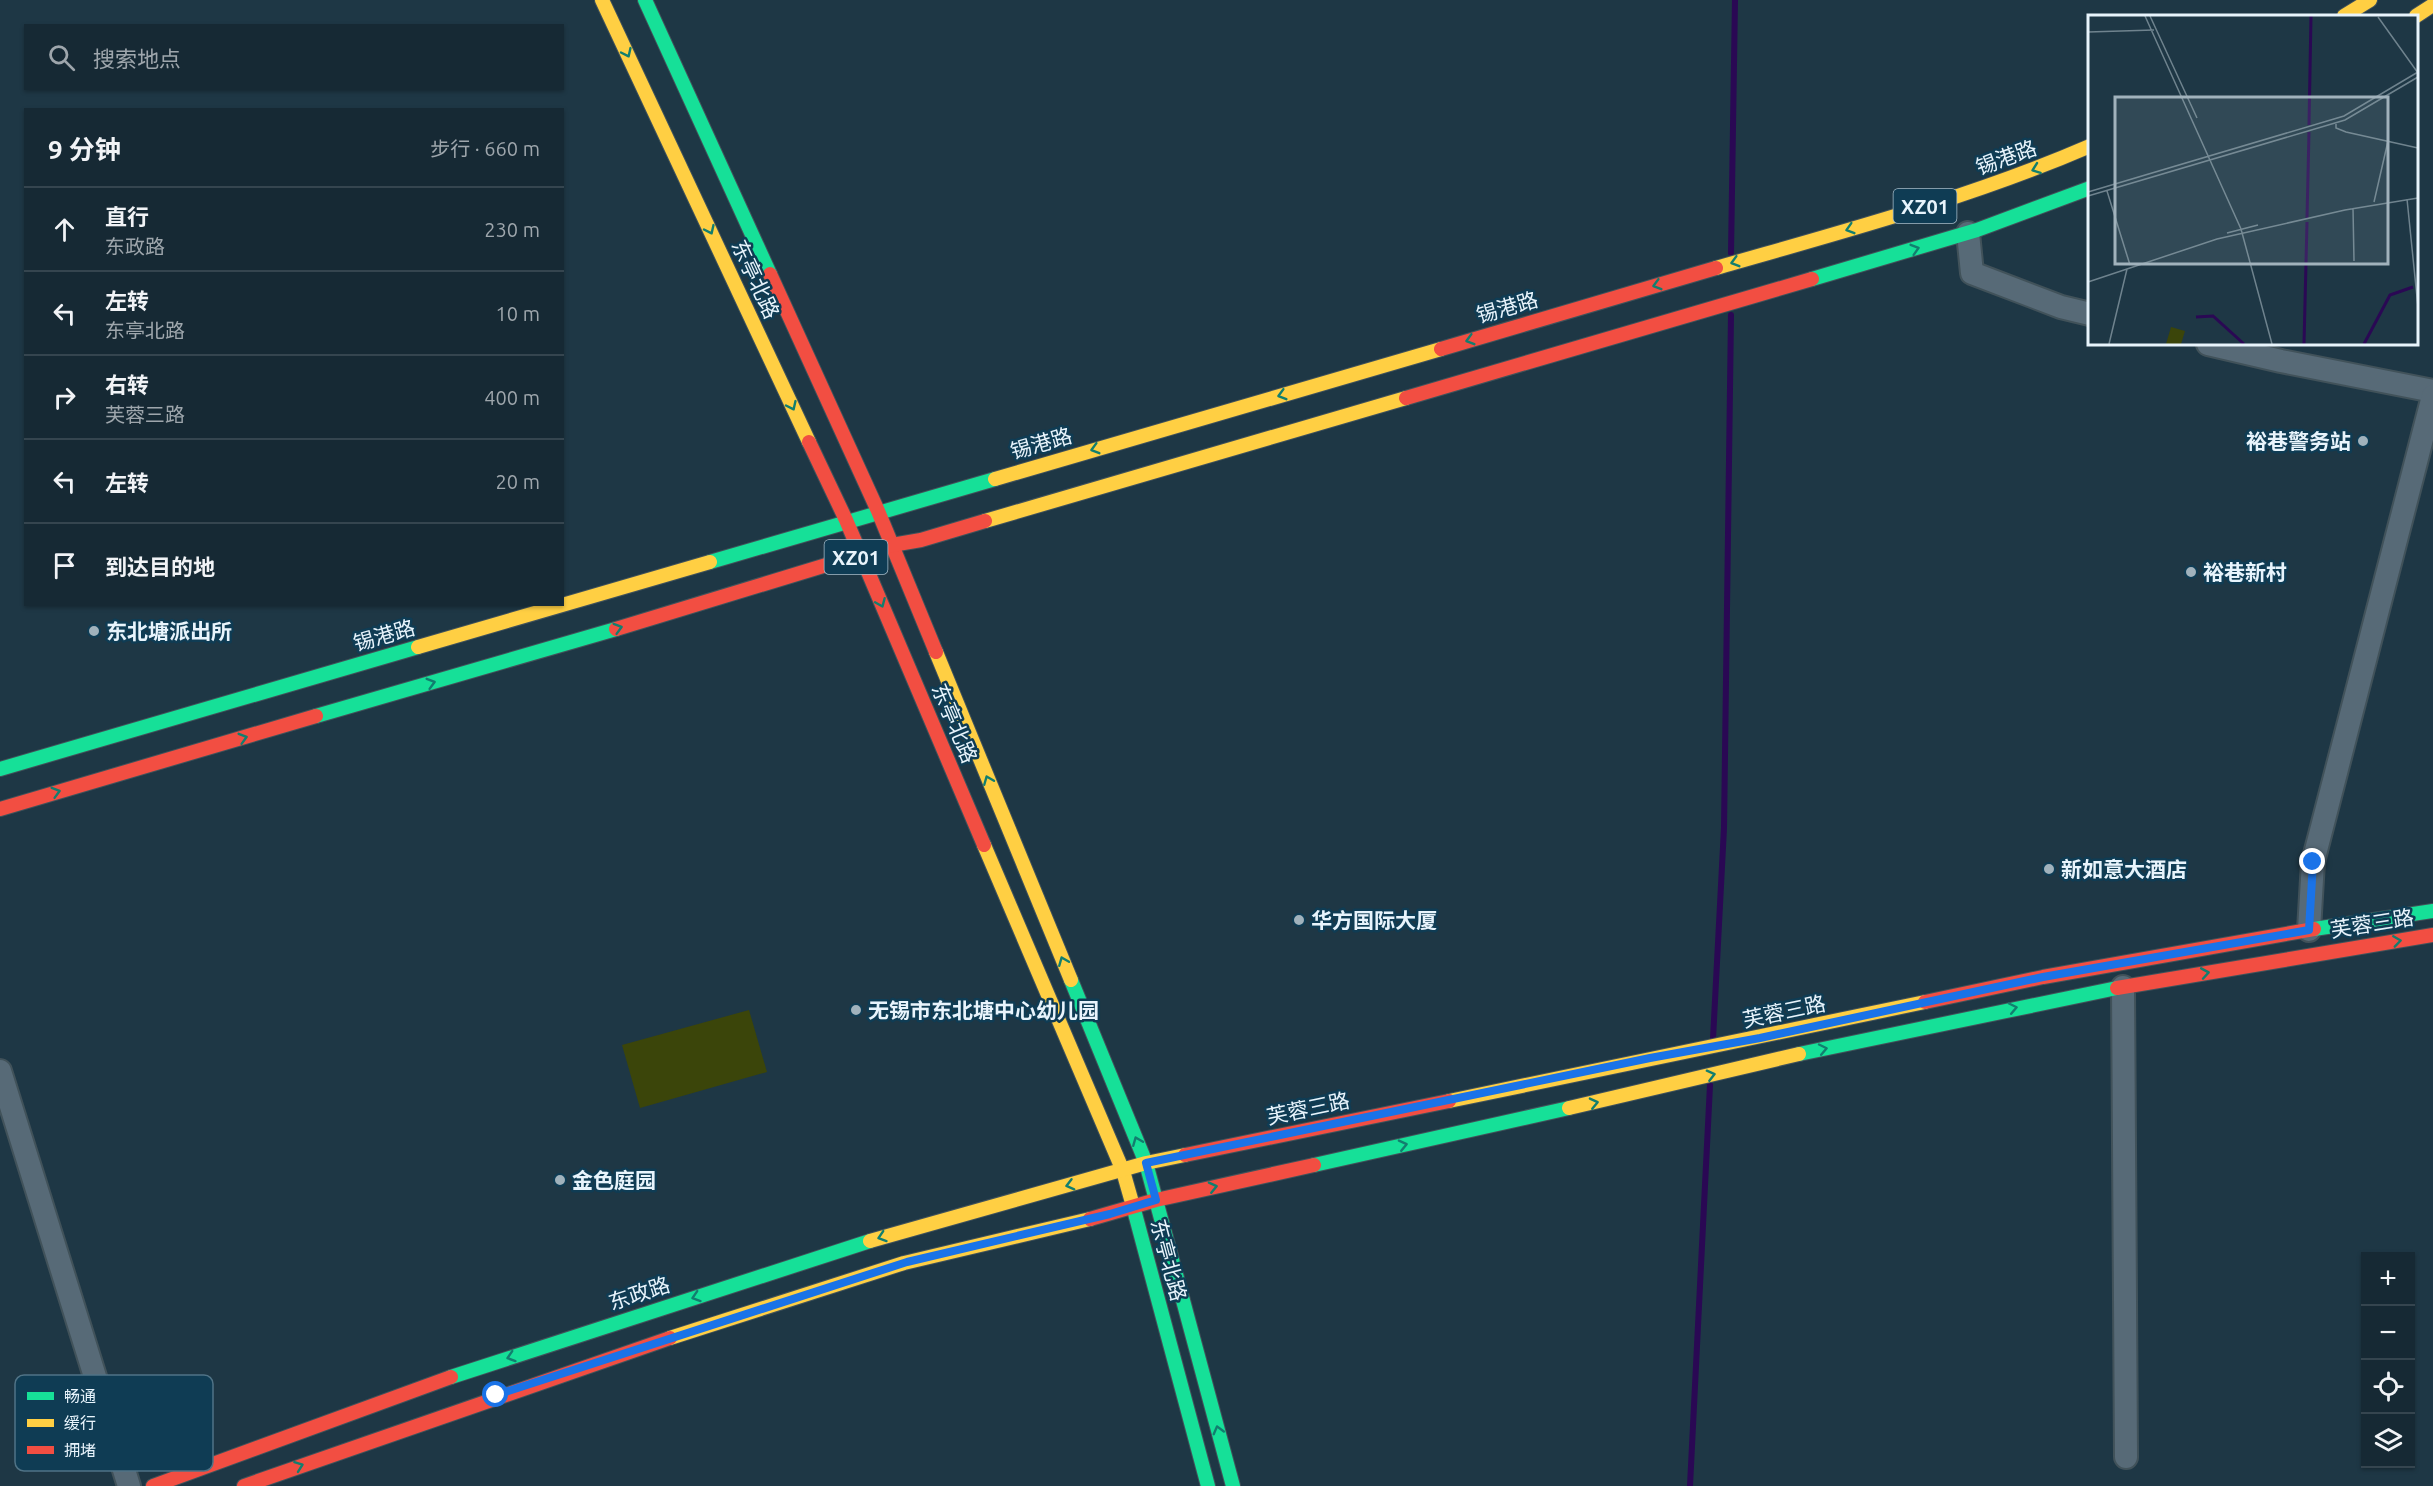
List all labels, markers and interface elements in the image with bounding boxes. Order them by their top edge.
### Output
inset map [2088,15,2418,345]
search box [24,24,564,90]
icon: search [45,41,78,74]
text: 搜索地点 [93,46,181,71]
one-way arrow [620,47,632,58]
text: 9 分钟 [48,135,121,164]
street label: 锡港路 [1972,135,2040,179]
text: 步行 · 660 m [430,137,540,160]
one-way arrow [2031,162,2042,174]
road number: XZ01 [1894,189,1956,223]
text: 直行 [105,204,149,229]
icon: ahead [48,213,81,246]
text: 230 m [484,218,540,241]
one-way arrow [1845,222,1856,234]
one-way arrow [702,223,714,234]
text: 东政路 [105,235,165,258]
street label: 东亭北路 [727,236,785,322]
one-way arrow [1909,244,1919,256]
one-way arrow [1730,255,1741,267]
one-way arrow [1652,278,1663,290]
street label: 锡港路 [1473,287,1541,327]
text: 左转 [105,288,149,313]
icon: left [48,297,81,330]
text: 10 m [496,302,540,325]
text: 东亭北路 [105,319,185,342]
one-way arrow [1465,333,1475,345]
text: 右转 [105,372,149,397]
icon: right [48,381,81,414]
text: 400 m [484,386,540,409]
one-way arrow [1277,388,1288,400]
one-way arrow [785,400,797,411]
text: 芙蓉三路 [105,403,185,426]
street label: 锡港路 [1007,423,1075,463]
place label: 裕巷警务站 [2246,429,2351,453]
marker: 裕巷警务站 [2356,434,2370,448]
one-way arrow [1090,442,1101,454]
icon: left [48,465,81,498]
text: 左转 [105,470,149,495]
text: 20 m [496,470,540,493]
road number: XZ01 [824,540,888,574]
icon: arrive [48,549,81,582]
text: 到达目的地 [105,554,215,579]
place label: 裕巷新村 [2203,560,2287,584]
marker: 裕巷新村 [2184,565,2198,579]
one-way arrow [874,597,886,608]
street label: 锡港路 [350,615,418,655]
place label: 东北塘派出所 [106,619,232,643]
one-way arrow [612,623,623,635]
marker: 东北塘派出所 [87,624,101,638]
one-way arrow [425,678,435,690]
street label: 东亭北路 [928,680,982,766]
one-way arrow [237,733,248,745]
one-way arrow [983,776,995,787]
one-way arrow [50,787,61,799]
route end [2299,848,2325,874]
place label: 新如意大酒店 [2061,857,2187,881]
marker: 新如意大酒店 [2042,862,2056,876]
street label: 芙蓉三路 [2329,905,2415,941]
place label: 华方国际大厦 [1311,908,1437,932]
marker: 华方国际大厦 [1292,913,1306,927]
one-way arrow [2393,935,2402,947]
one-way arrow [1058,956,1070,967]
one-way arrow [2200,967,2210,980]
street label: 芙蓉三路 [1740,991,1828,1031]
place label: 无锡市东北塘中心幼儿园 [868,998,1099,1022]
one-way arrow [2008,1002,2018,1015]
marker: 无锡市东北塘中心幼儿园 [849,1003,863,1017]
one-way arrow [1818,1043,1828,1056]
one-way arrow [1706,1069,1716,1082]
street label: 芙蓉三路 [1264,1088,1352,1128]
one-way arrow [1588,1097,1598,1110]
one-way arrow [1132,1136,1144,1147]
one-way arrow [1398,1139,1408,1152]
place label: 金色庭园 [572,1168,656,1192]
marker: 金色庭园 [553,1173,567,1187]
one-way arrow [1065,1178,1075,1190]
one-way arrow [1208,1181,1218,1194]
street label: 东亭北路 [1147,1216,1191,1304]
one-way arrow [877,1230,888,1243]
map controls [2361,1252,2415,1468]
button: + [2361,1252,2415,1306]
street label: 东政路 [605,1272,673,1314]
one-way arrow [691,1290,702,1302]
button: − [2361,1306,2415,1360]
one-way arrow [506,1350,516,1362]
button: locate [2361,1360,2415,1414]
legend [15,1375,213,1471]
route start [482,1381,508,1407]
text: 畅通 [64,1387,96,1405]
text: 缓行 [64,1414,96,1432]
button: layers [2361,1414,2415,1468]
one-way arrow [1213,1425,1225,1435]
text: 拥堵 [64,1441,96,1459]
one-way arrow [293,1461,304,1473]

